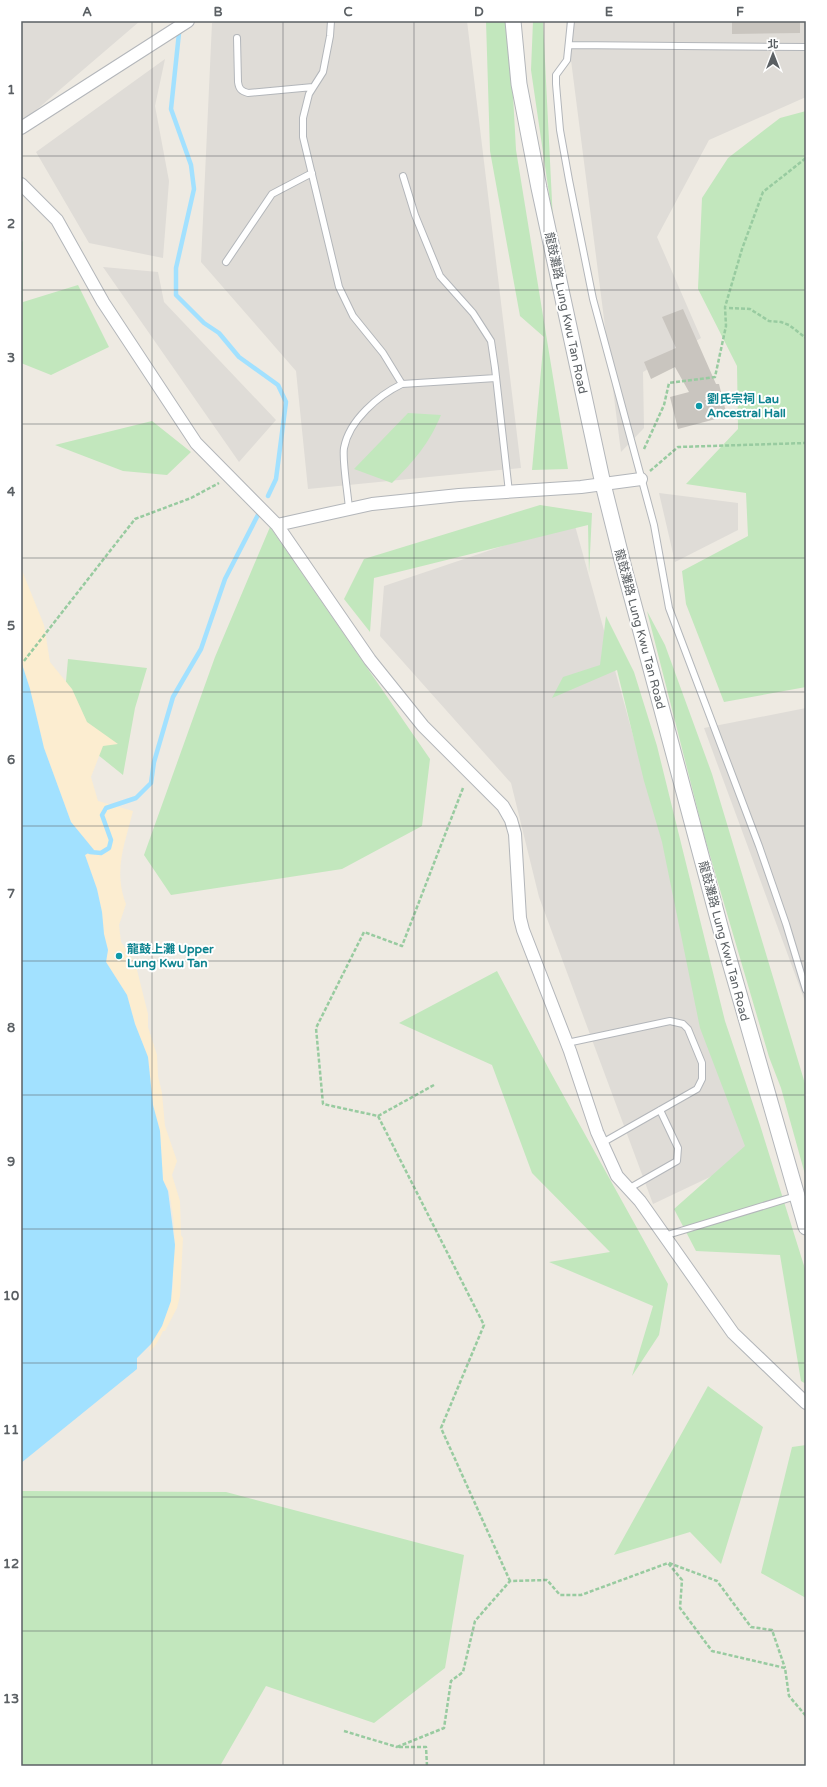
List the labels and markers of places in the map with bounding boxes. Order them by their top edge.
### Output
place label: 劉氏宗祠 Lau Ancestral Hall [707,392,786,420]
marker: 劉氏宗祠 Lau Ancestral Hall [694,401,704,411]
place label: 龍鼓上灘 Upper Lung Kwu Tan [127,942,214,971]
marker: 龍鼓上灘 Upper Lung Kwu Tan [114,951,124,961]

